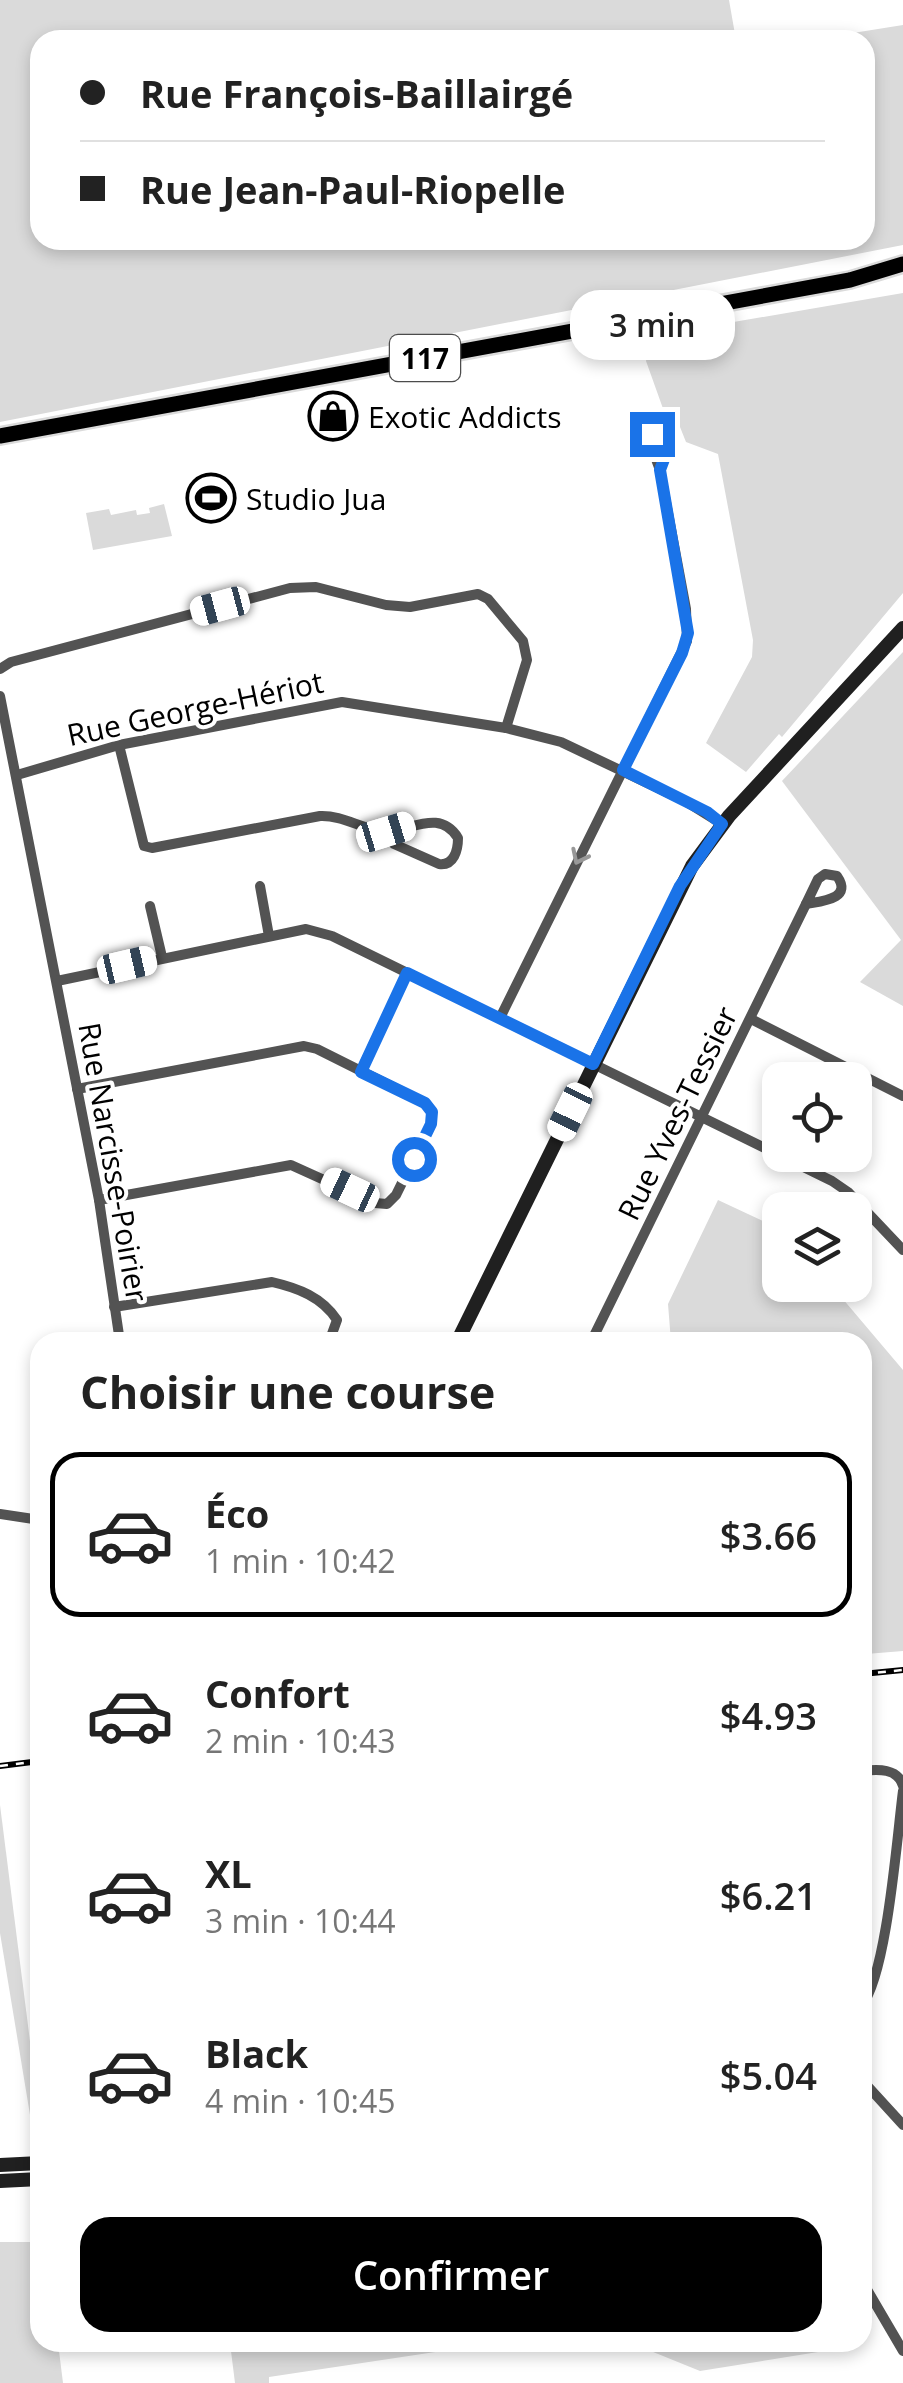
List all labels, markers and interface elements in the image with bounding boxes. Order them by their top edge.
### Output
text: Rue François-Baillairgé [140,67,573,119]
text: Rue Jean-Paul-Riopelle [140,163,566,215]
callout: 3 min [570,289,734,359]
text: 3 min [609,303,696,346]
road number: 117 [390,335,460,381]
shop icon: Exotic Addicts [307,390,359,442]
place label: Exotic Addicts [368,396,561,437]
route end [630,412,675,457]
sports icon: Studio Jua [185,472,237,524]
place label: Studio Jua [246,478,386,519]
car [187,584,253,628]
street label: Rue George-Hériot [63,661,327,755]
car [353,809,419,855]
one-way arrow [571,847,591,865]
car [94,944,160,986]
street label: Rue Yves-Tessier [608,999,746,1227]
street label: Rue Narcisse-Poirier [69,1019,159,1305]
map controls [762,1062,872,1302]
button: locate [762,1062,872,1172]
car [543,1078,597,1146]
route start [392,1137,437,1182]
car [316,1164,384,1216]
button: layers [762,1192,872,1302]
text: Choisir une course [80,1361,495,1422]
text: Éco [205,1487,269,1539]
icon: car [85,1490,175,1580]
text: $3.66 [720,1509,817,1561]
text: 1 min · 10:42 [205,1539,396,1582]
text: Confort [205,1667,350,1719]
icon: car [85,1670,175,1760]
text: $4.93 [720,1689,817,1741]
text: 2 min · 10:43 [205,1719,396,1762]
text: XL [205,1847,252,1899]
icon: car [85,1850,175,1940]
text: $6.21 [720,1869,817,1921]
text: 3 min · 10:44 [205,1899,396,1942]
text: Black [205,2027,308,2079]
icon: car [85,2030,175,2120]
text: $5.04 [720,2049,817,2101]
text: 4 min · 10:45 [205,2079,396,2122]
button: Confirmer [80,2217,822,2332]

